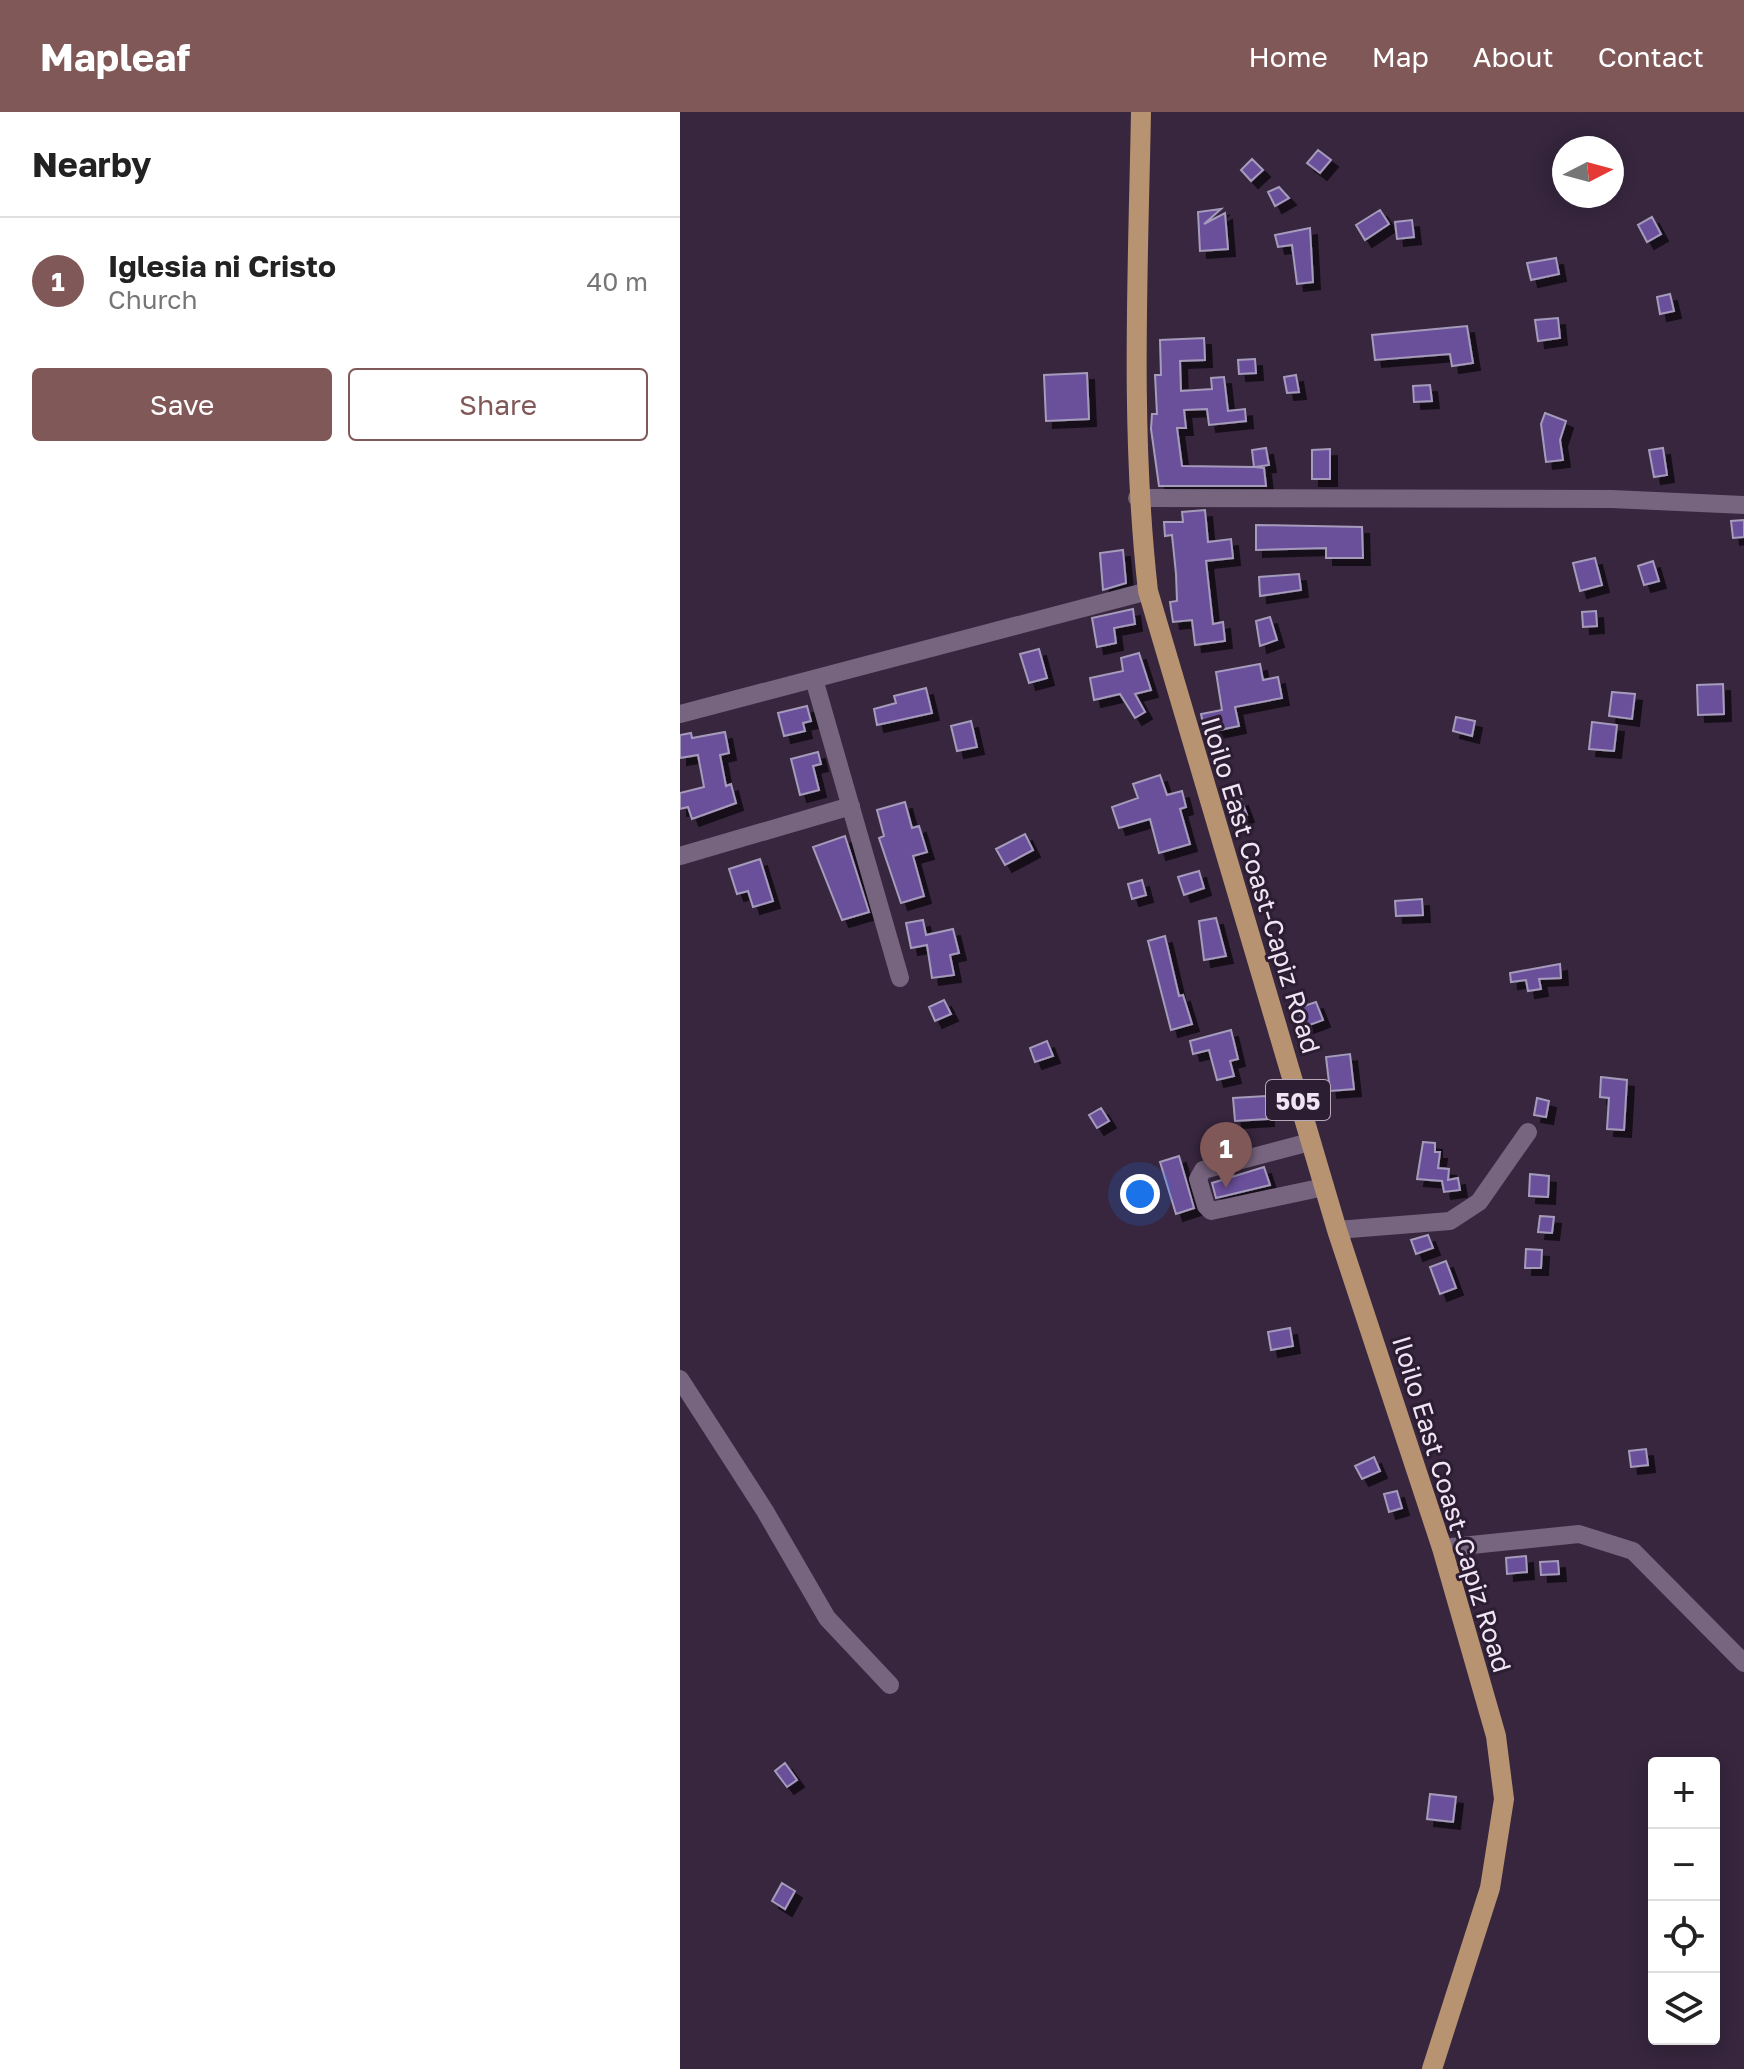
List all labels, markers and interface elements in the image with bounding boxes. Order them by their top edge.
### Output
text: Mapleaf [40,34,190,79]
text: Home [1249,40,1328,73]
text: Map [1372,40,1429,73]
text: About [1473,40,1554,73]
text: Contact [1598,40,1704,73]
north arrow [1552,136,1624,208]
text: Nearby [32,144,152,184]
text: Iglesia ni Cristo [108,248,336,284]
text: 1 [51,266,65,297]
text: 40 m [587,266,648,297]
text: Church [108,284,197,315]
button: Save [32,368,332,441]
button: Share [348,368,648,441]
street label: Iloilo East Coast-Capiz Road [1195,713,1327,1057]
road number: 505 [1266,1080,1330,1120]
pin: 1 [1200,1122,1252,1188]
your location [1120,1174,1160,1214]
street label: Iloilo East Coast-Capiz Road [1386,1332,1518,1676]
map controls [1648,1757,1720,2045]
button: + [1648,1757,1720,1829]
button: − [1648,1829,1720,1901]
button: locate [1648,1901,1720,1973]
button: layers [1648,1973,1720,2045]

